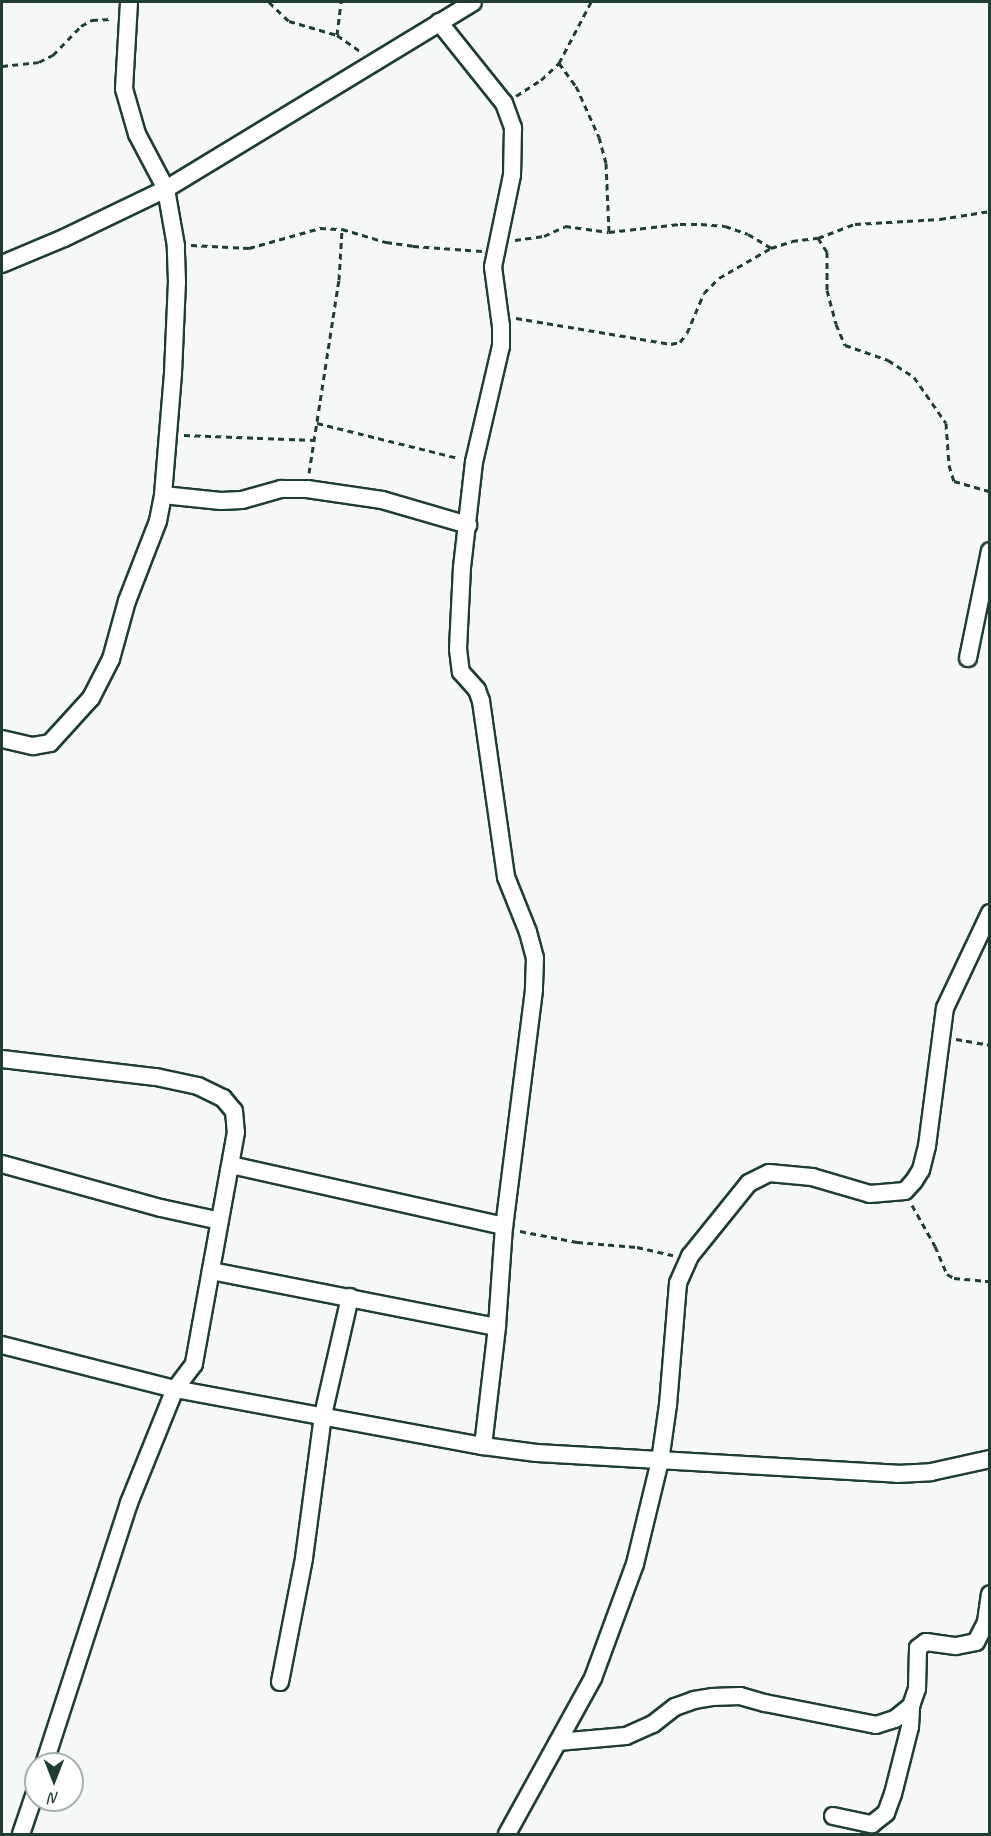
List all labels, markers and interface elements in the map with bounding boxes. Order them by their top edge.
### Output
north arrow [24,1752,84,1812]
text: N [49,1788,59,1808]

